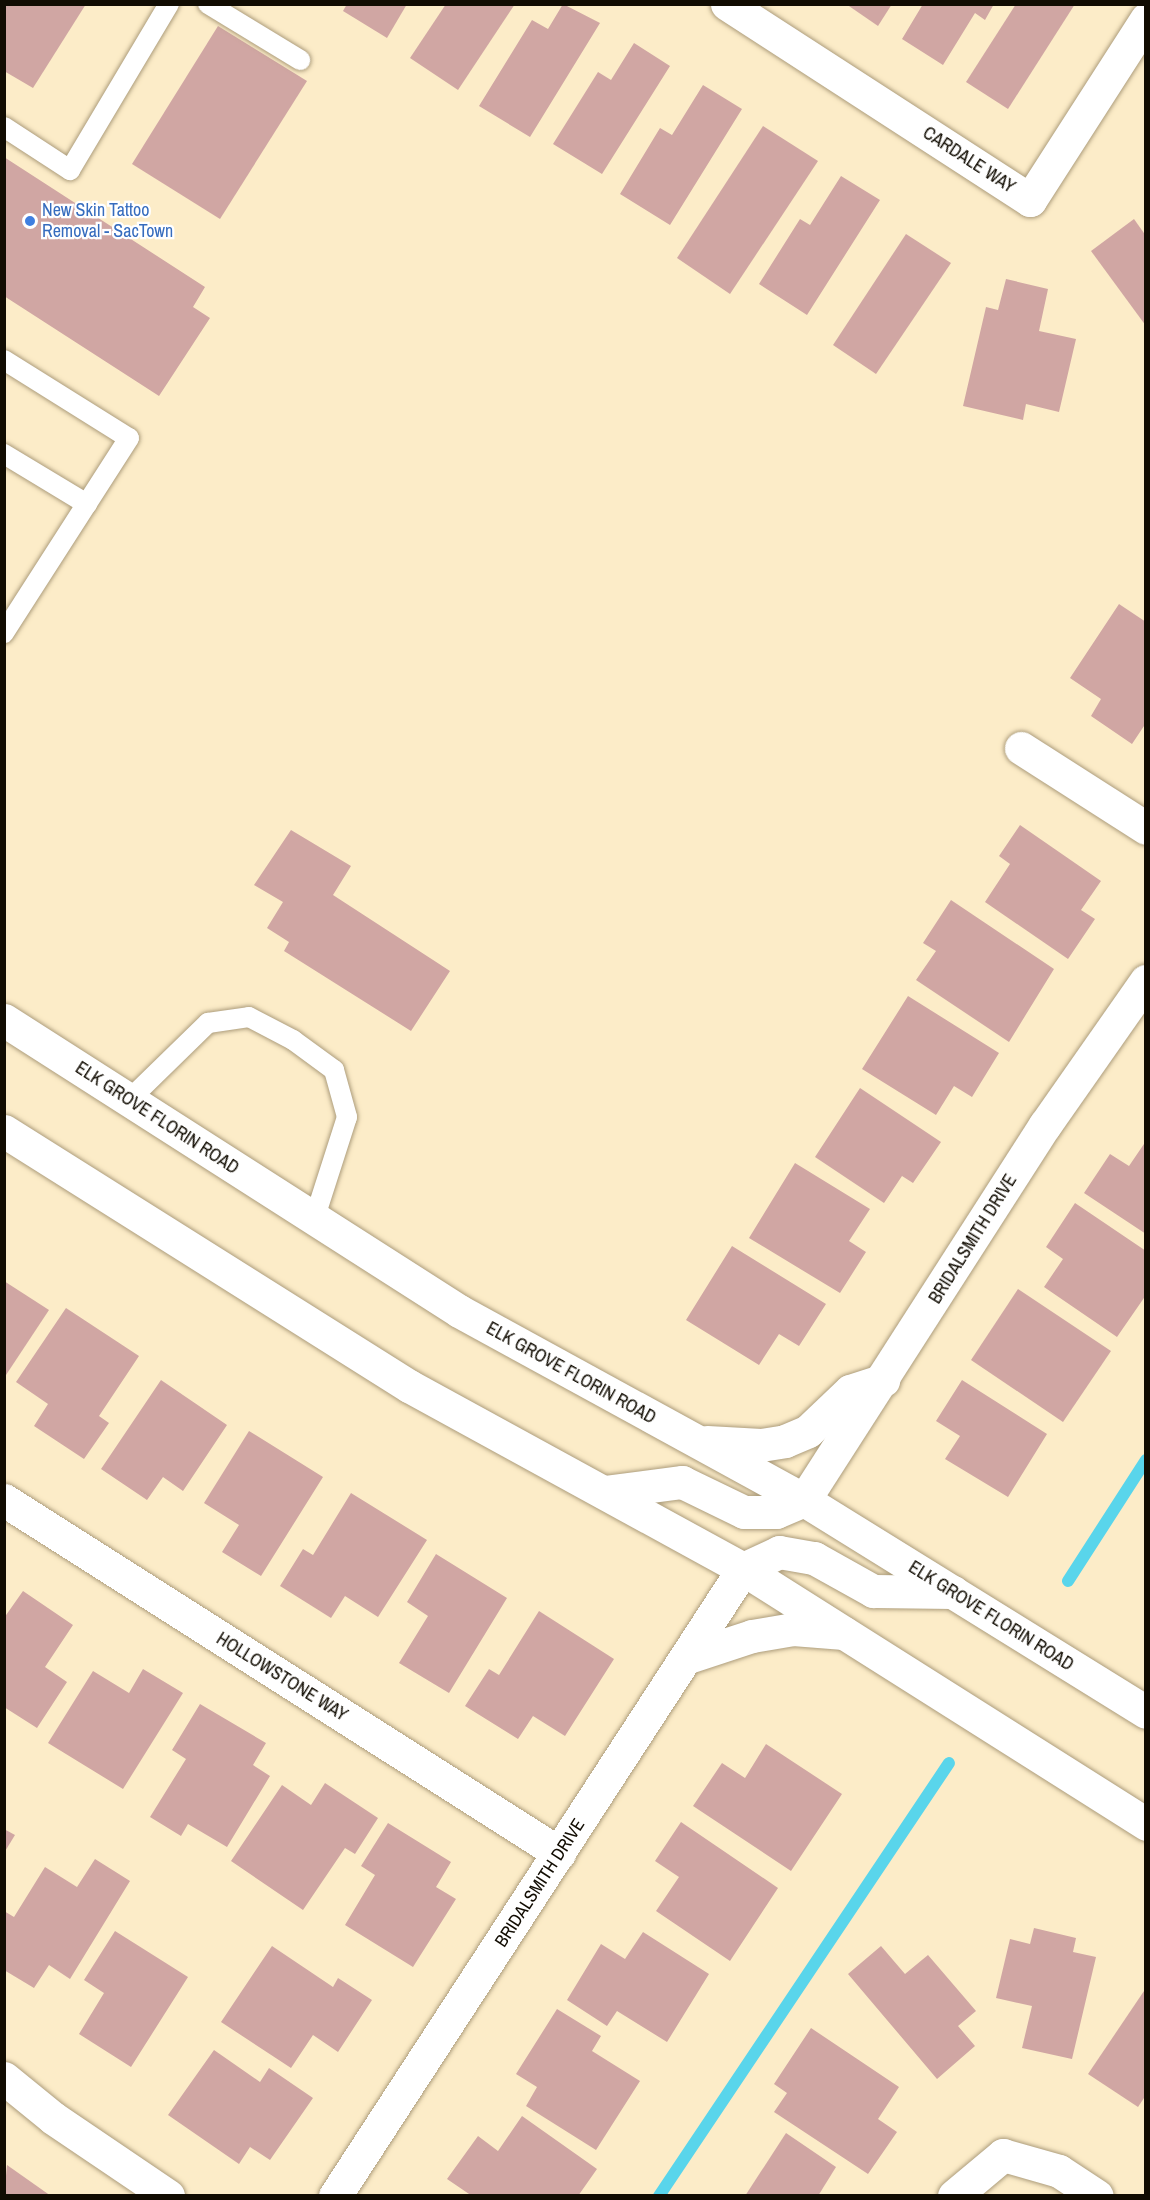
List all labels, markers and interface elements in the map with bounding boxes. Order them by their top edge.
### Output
street label: CARDALE WAY [919,122,1019,198]
place label: New Skin Tattoo Removal - SacTown [42,200,173,242]
marker: New Skin Tattoo Removal - SacTown [23,214,37,228]
street label: ELK GROVE FLORIN ROAD [71,1057,243,1179]
street label: BRIDALSMITH DRIVE [925,1170,1021,1308]
street label: ELK GROVE FLORIN ROAD [483,1317,659,1429]
street label: ELK GROVE FLORIN ROAD [905,1556,1077,1676]
street label: HOLLOWSTONE WAY [212,1628,352,1726]
street label: BRIDALSMITH DRIVE [491,1815,589,1951]

